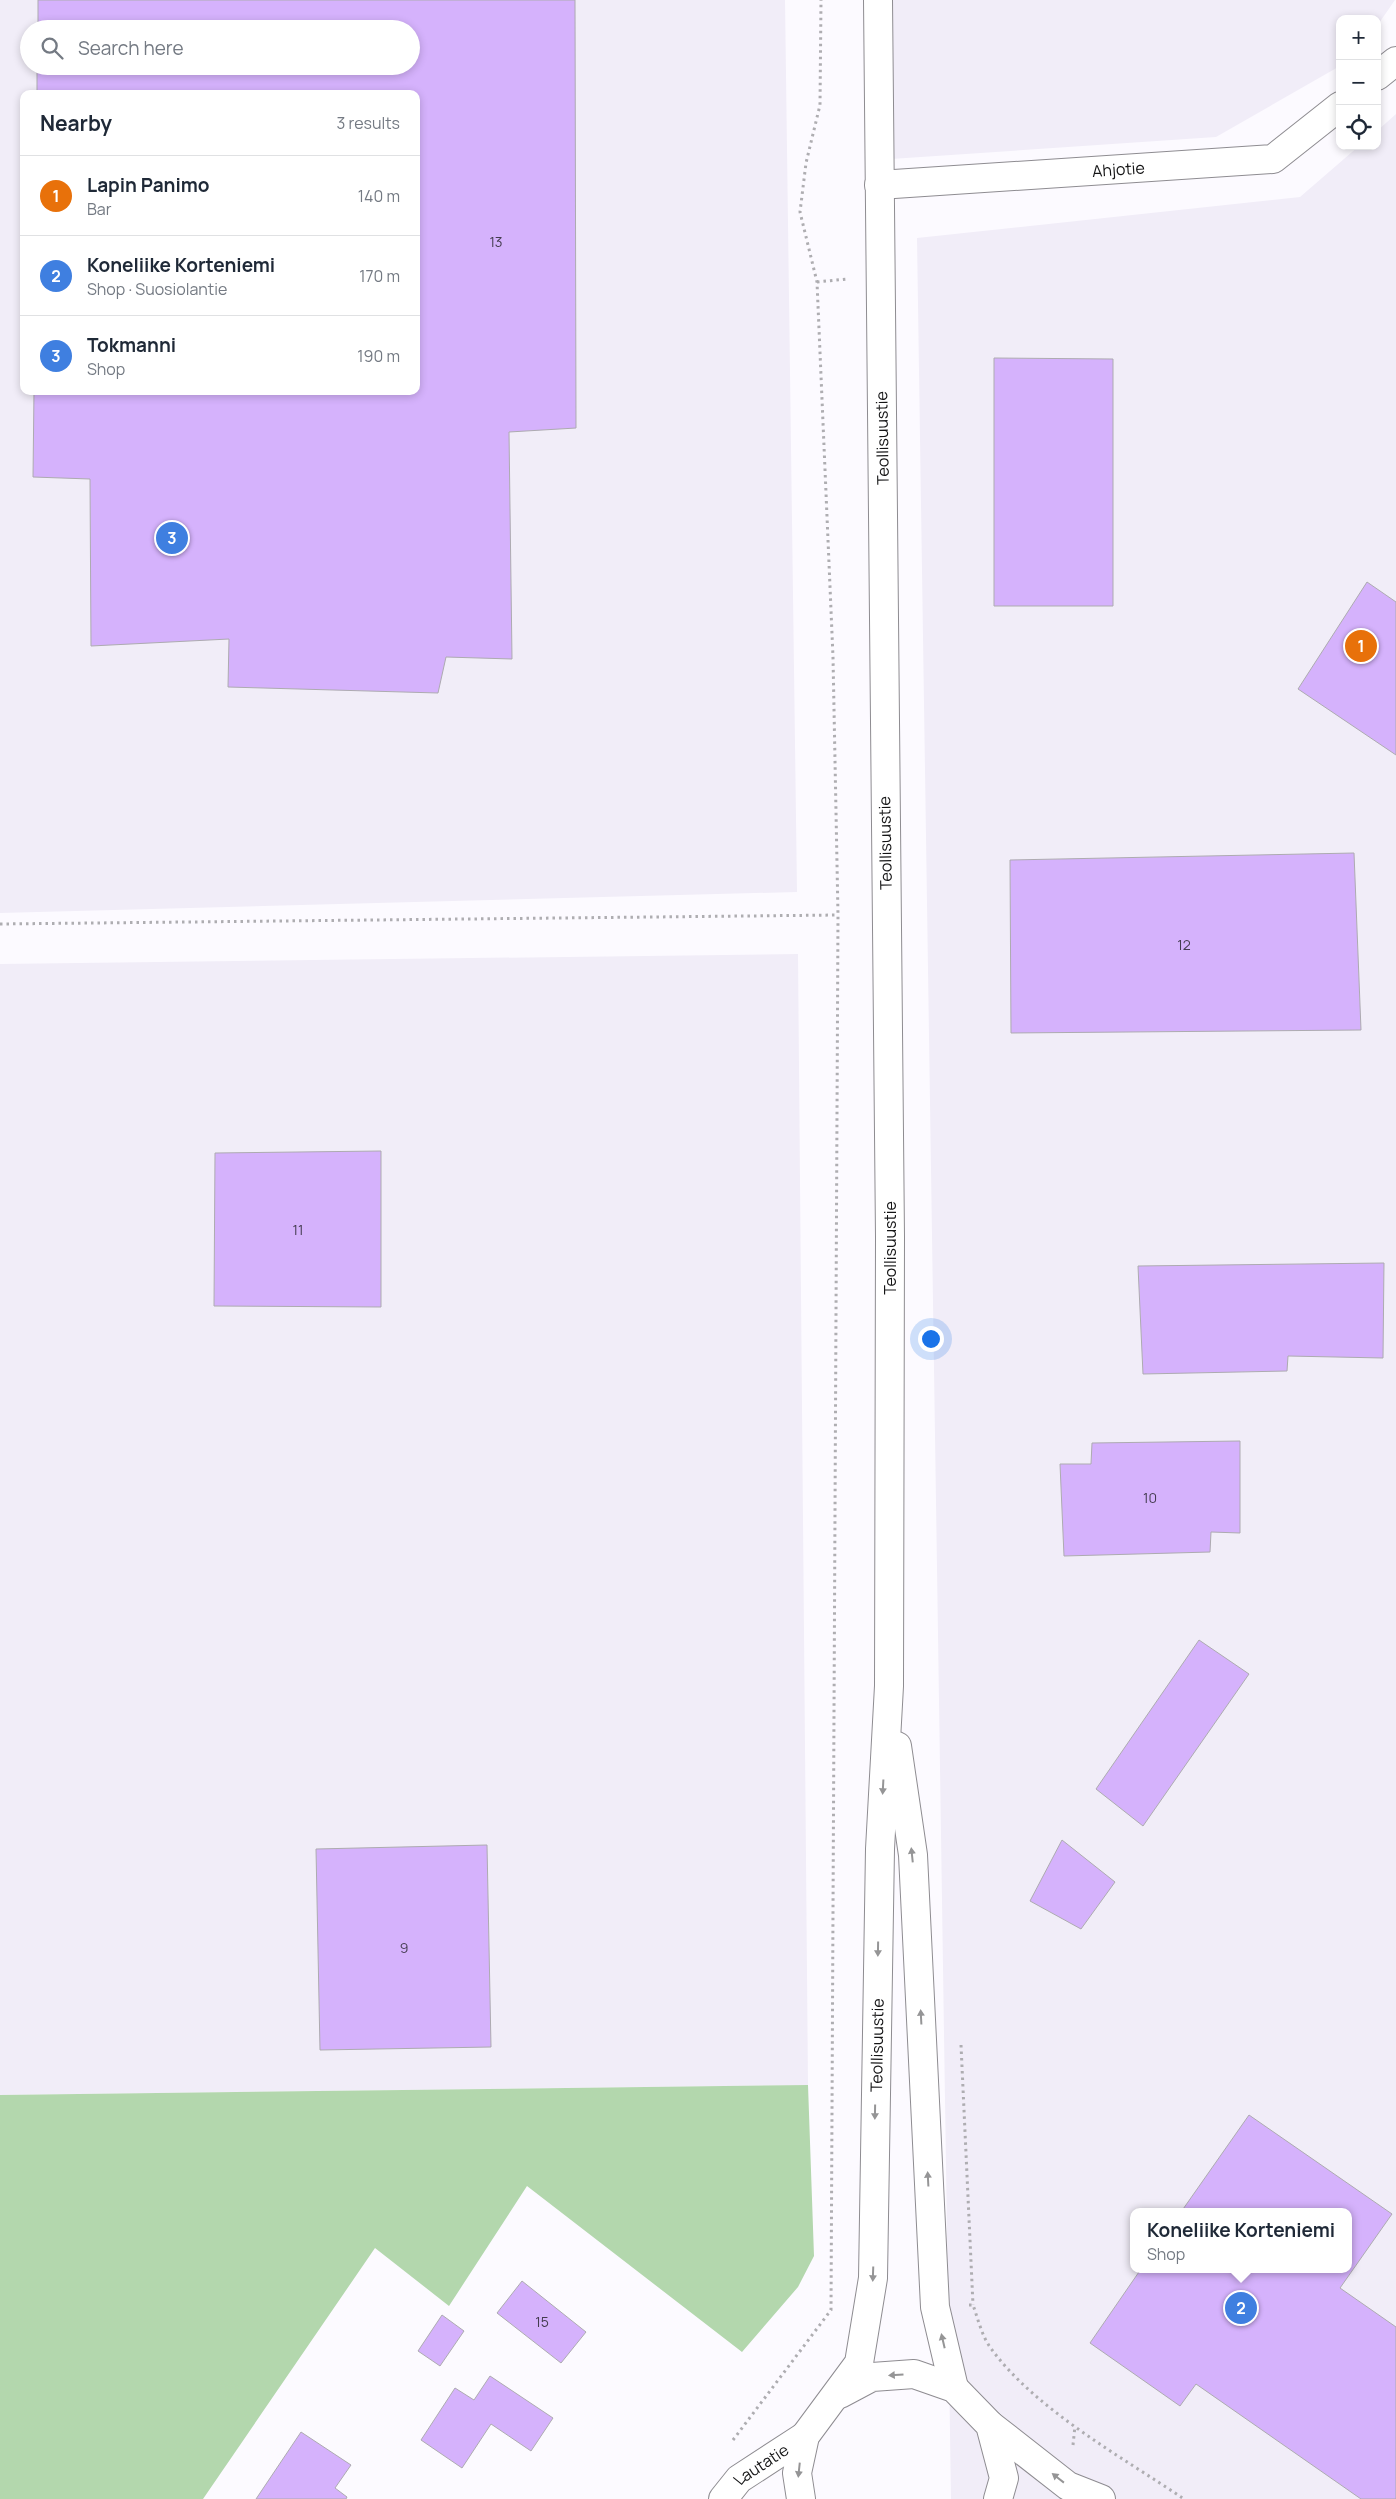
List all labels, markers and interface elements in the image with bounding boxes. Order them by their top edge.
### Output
map controls [1336,15,1381,150]
button: + [1336,15,1381,60]
search box [20,20,420,75]
icon: search [38,34,66,62]
text: Search here [78,35,184,61]
button: − [1336,60,1381,105]
button: locate [1336,105,1381,150]
text: Nearby [40,109,112,137]
text: 3 results [337,112,400,134]
street label: Ahjotie [1091,156,1145,182]
text: Lapin Panimo [87,172,210,198]
text: 1 [52,185,60,207]
text: 140 m [358,185,400,207]
text: Bar [87,198,111,220]
house number: 13 [489,232,503,251]
text: Koneliike Korteniemi [87,252,275,278]
text: 2 [51,265,61,287]
text: 170 m [359,265,400,287]
text: Shop · Suosiolantie [87,278,227,300]
text: Tokmanni [87,332,176,358]
text: 3 [51,345,61,367]
text: 190 m [357,345,400,367]
text: Shop [87,358,125,380]
street label: Teollisuustie [870,391,894,485]
pin: 3 [156,519,188,557]
pin: 1 [1345,627,1377,665]
street label: Teollisuustie [873,796,897,890]
house number: 12 [1177,935,1191,954]
street label: Teollisuustie [879,1201,901,1295]
house number: 11 [293,1220,303,1239]
your location [918,1326,944,1352]
house number: 10 [1143,1488,1157,1507]
one-way arrow [879,1779,887,1795]
one-way arrow [908,1846,916,1862]
house number: 9 [400,1938,408,1957]
one-way arrow [874,1941,882,1957]
street label: Teollisuustie [865,1998,889,2092]
one-way arrow [916,2009,924,2025]
one-way arrow [871,2104,879,2120]
one-way arrow [924,2171,932,2187]
popup [1130,2208,1352,2273]
text: Koneliike Korteniemi [1147,2217,1335,2243]
text: Shop [1147,2243,1185,2265]
one-way arrow [868,2266,876,2282]
pin: 2 [1225,2289,1257,2327]
house number: 15 [535,2312,549,2331]
one-way arrow [939,2333,947,2348]
one-way arrow [888,2372,904,2380]
street label: Lautatie [728,2439,793,2489]
one-way arrow [795,2463,803,2479]
one-way arrow [1051,2473,1065,2483]

